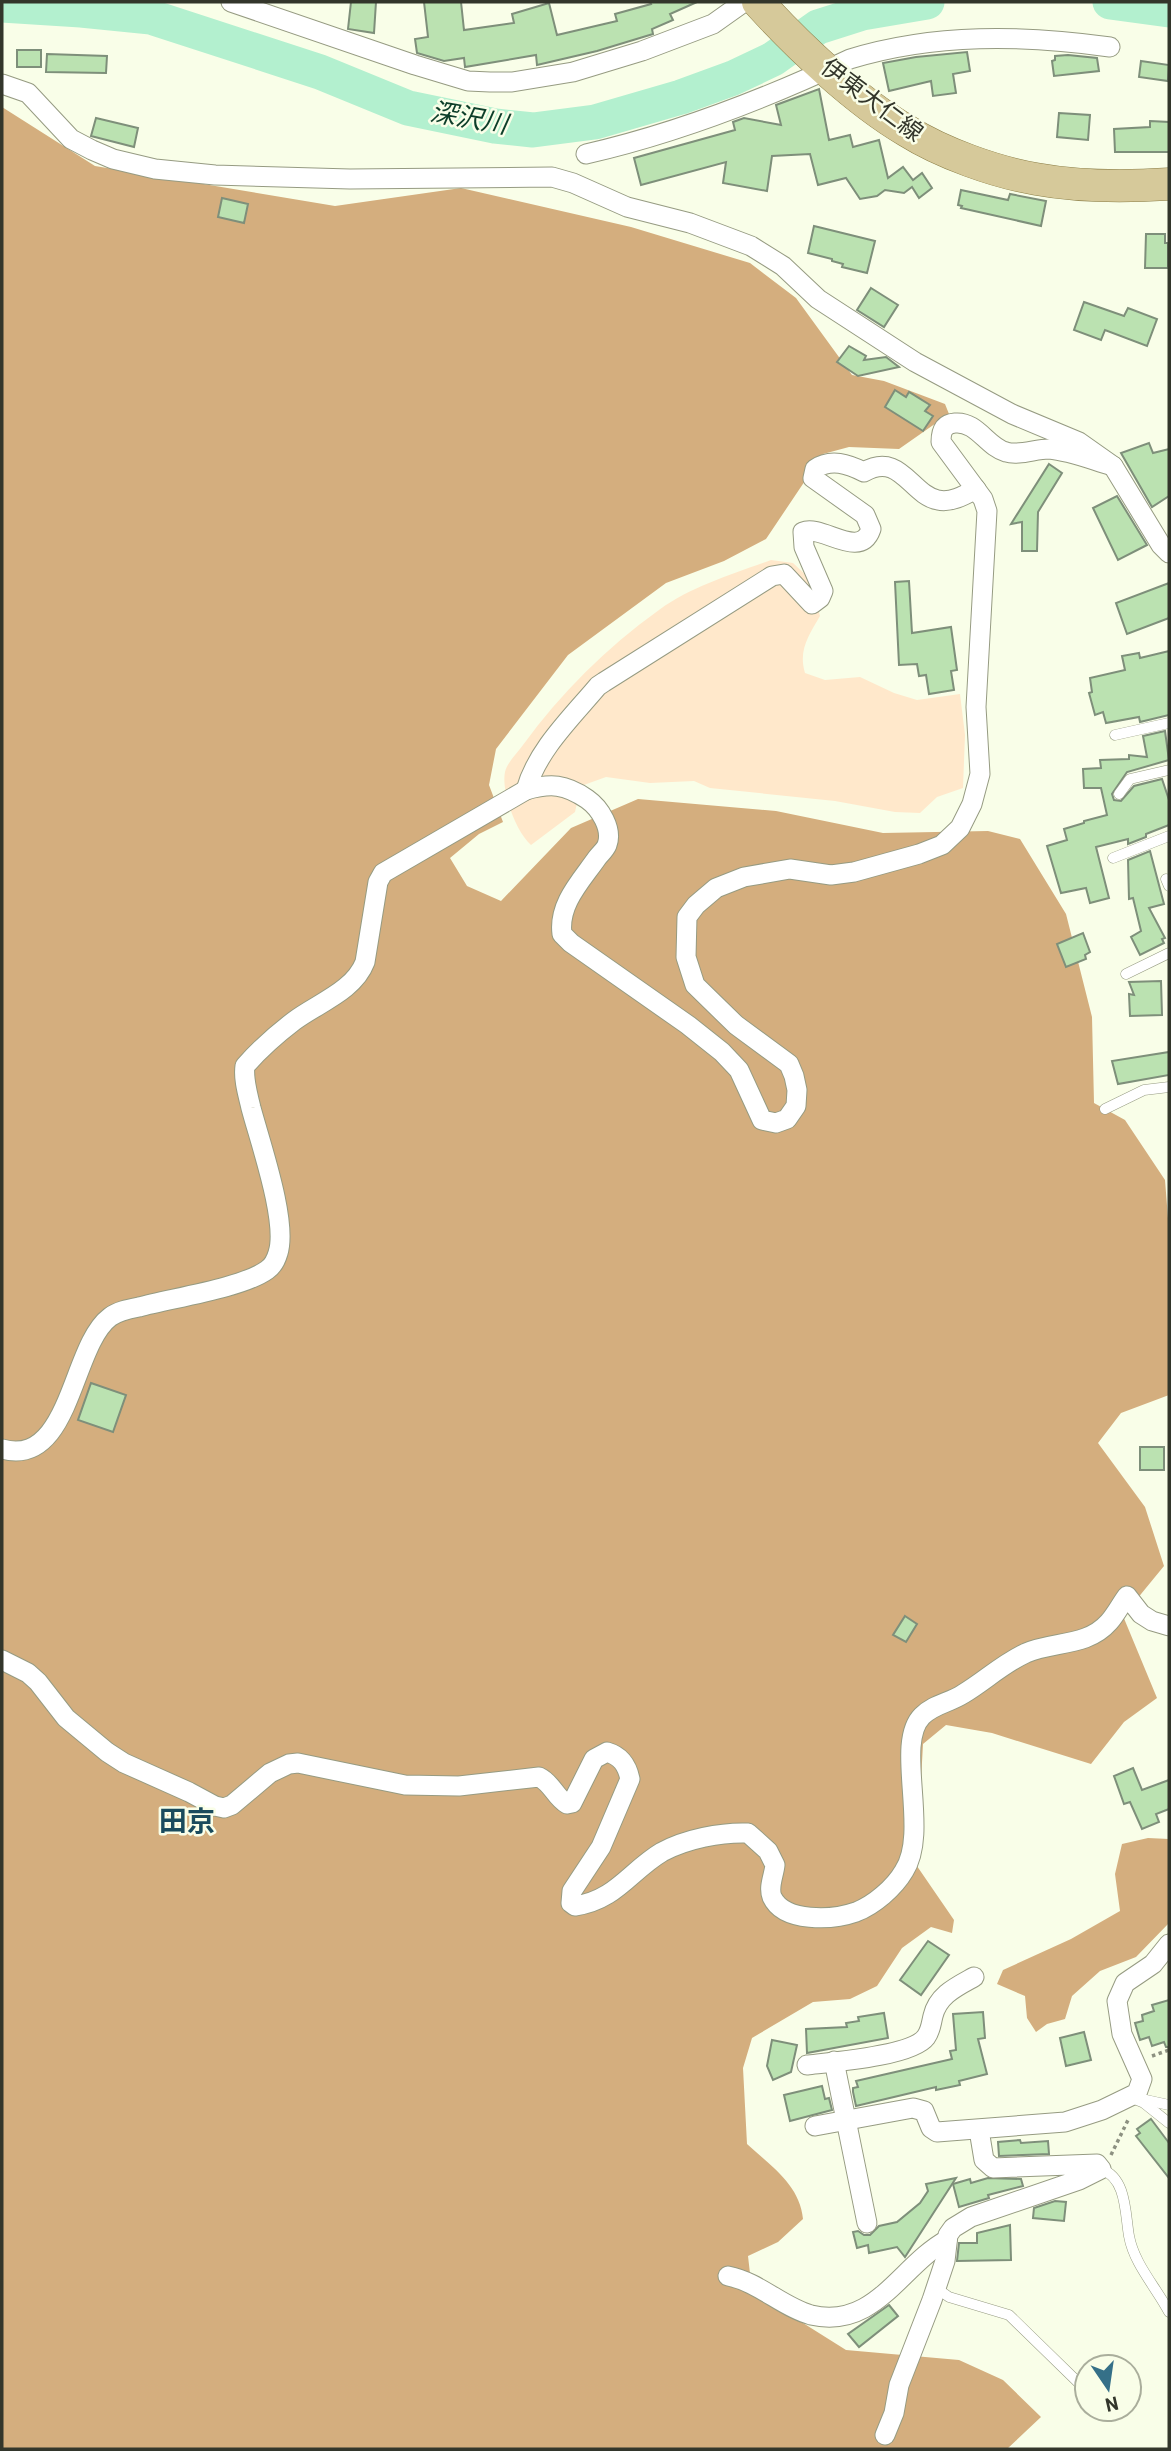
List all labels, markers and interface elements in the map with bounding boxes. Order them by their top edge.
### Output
street label: 伊東大仁線 [816,51,930,146]
water label: 深沢川 [428,94,513,139]
district label: 田京 [159,1803,215,1837]
north arrow [1073,2353,1143,2423]
text: N [1103,2392,1121,2418]

